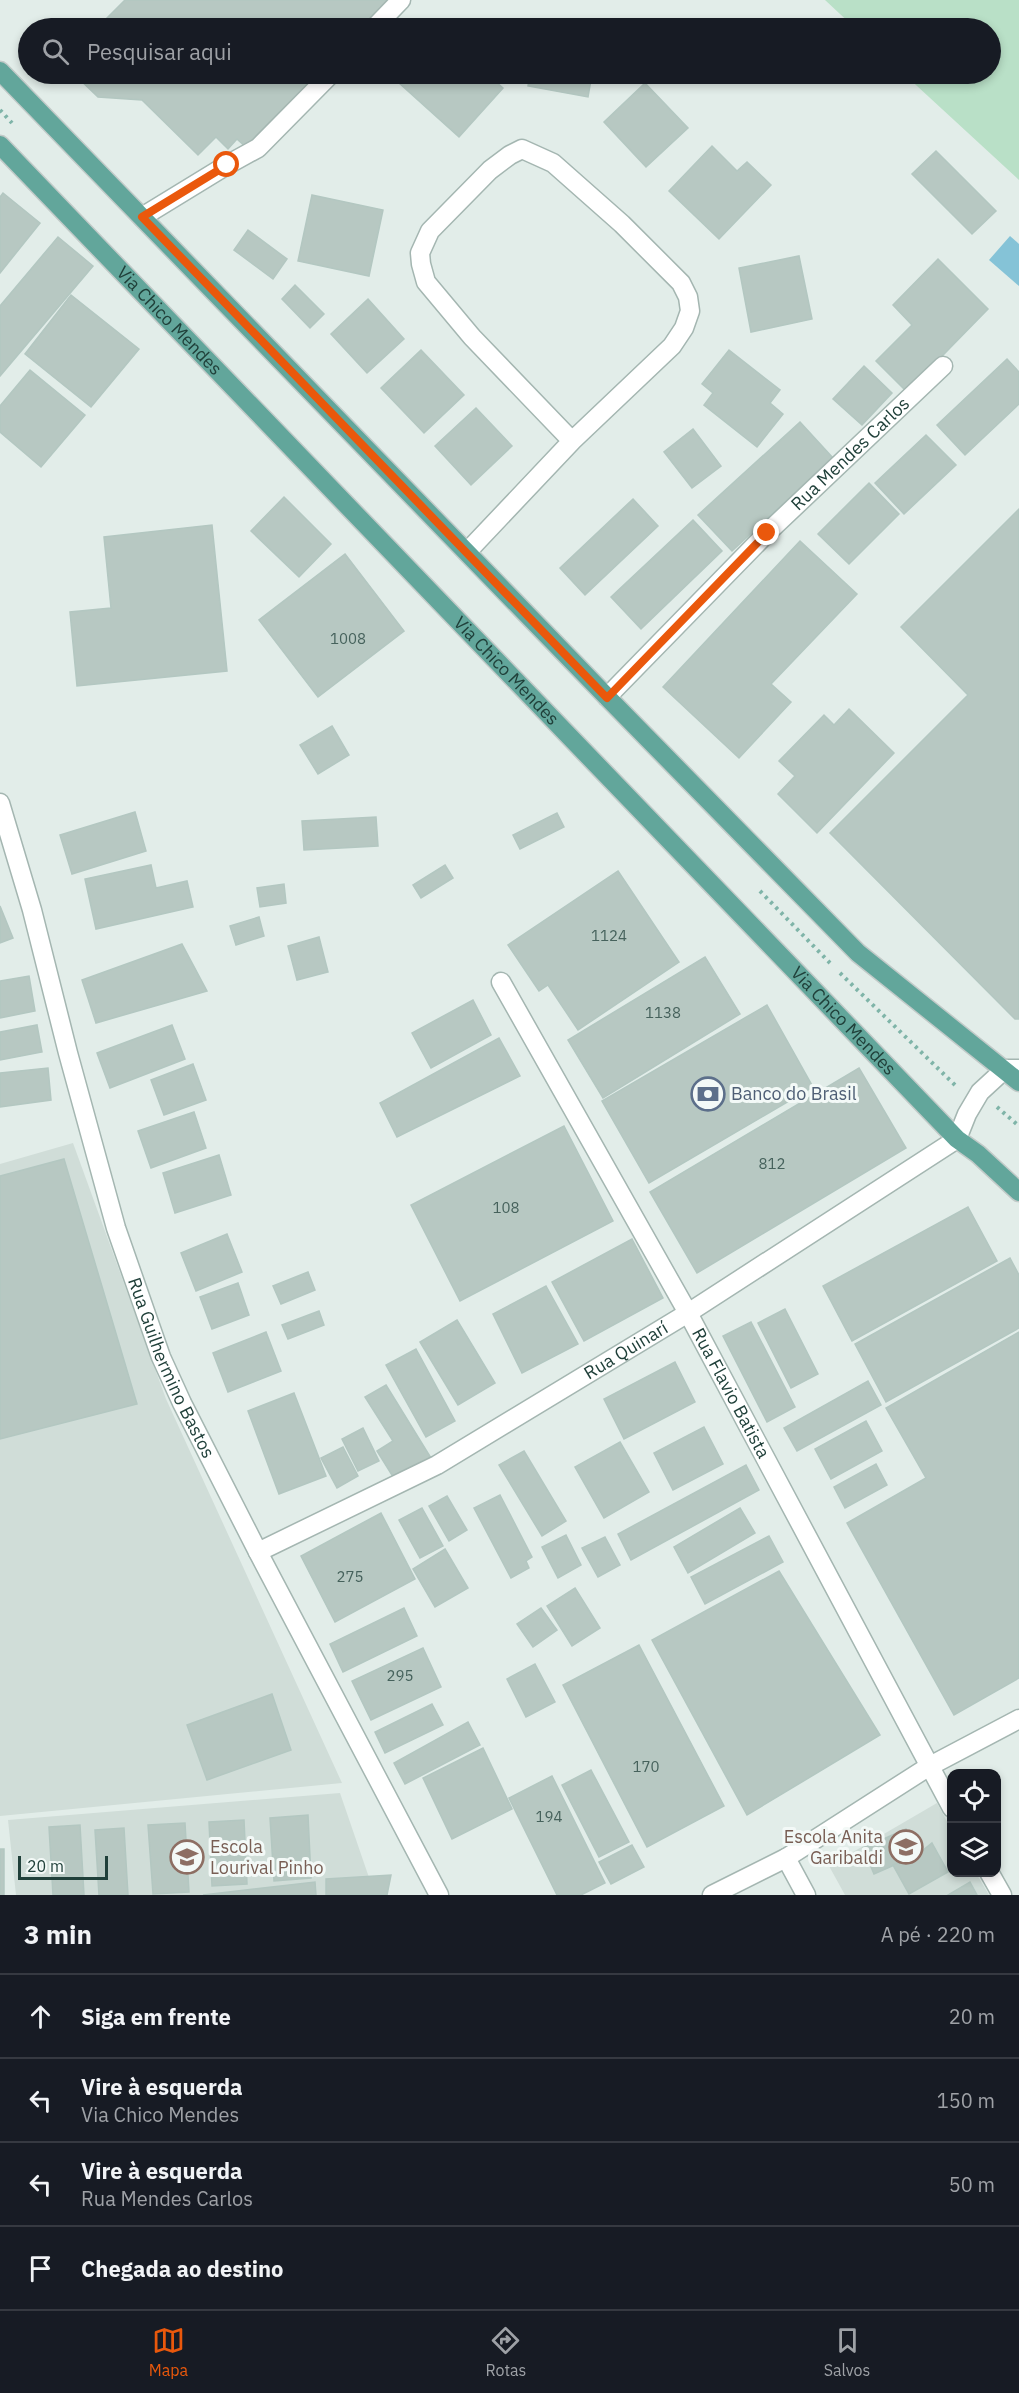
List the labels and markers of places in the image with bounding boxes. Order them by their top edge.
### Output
bank icon: Banco do Brasil [690,1076,726,1112]
place label: Banco do Brasil [731,1082,857,1105]
place label: Escola Anita Garibaldi [784,1825,883,1869]
school or university icon: Escola Anita Garibaldi [888,1829,924,1865]
place label: Escola Lourival Pinho [210,1835,324,1879]
school or university icon: Escola Lourival Pinho [169,1839,205,1875]

